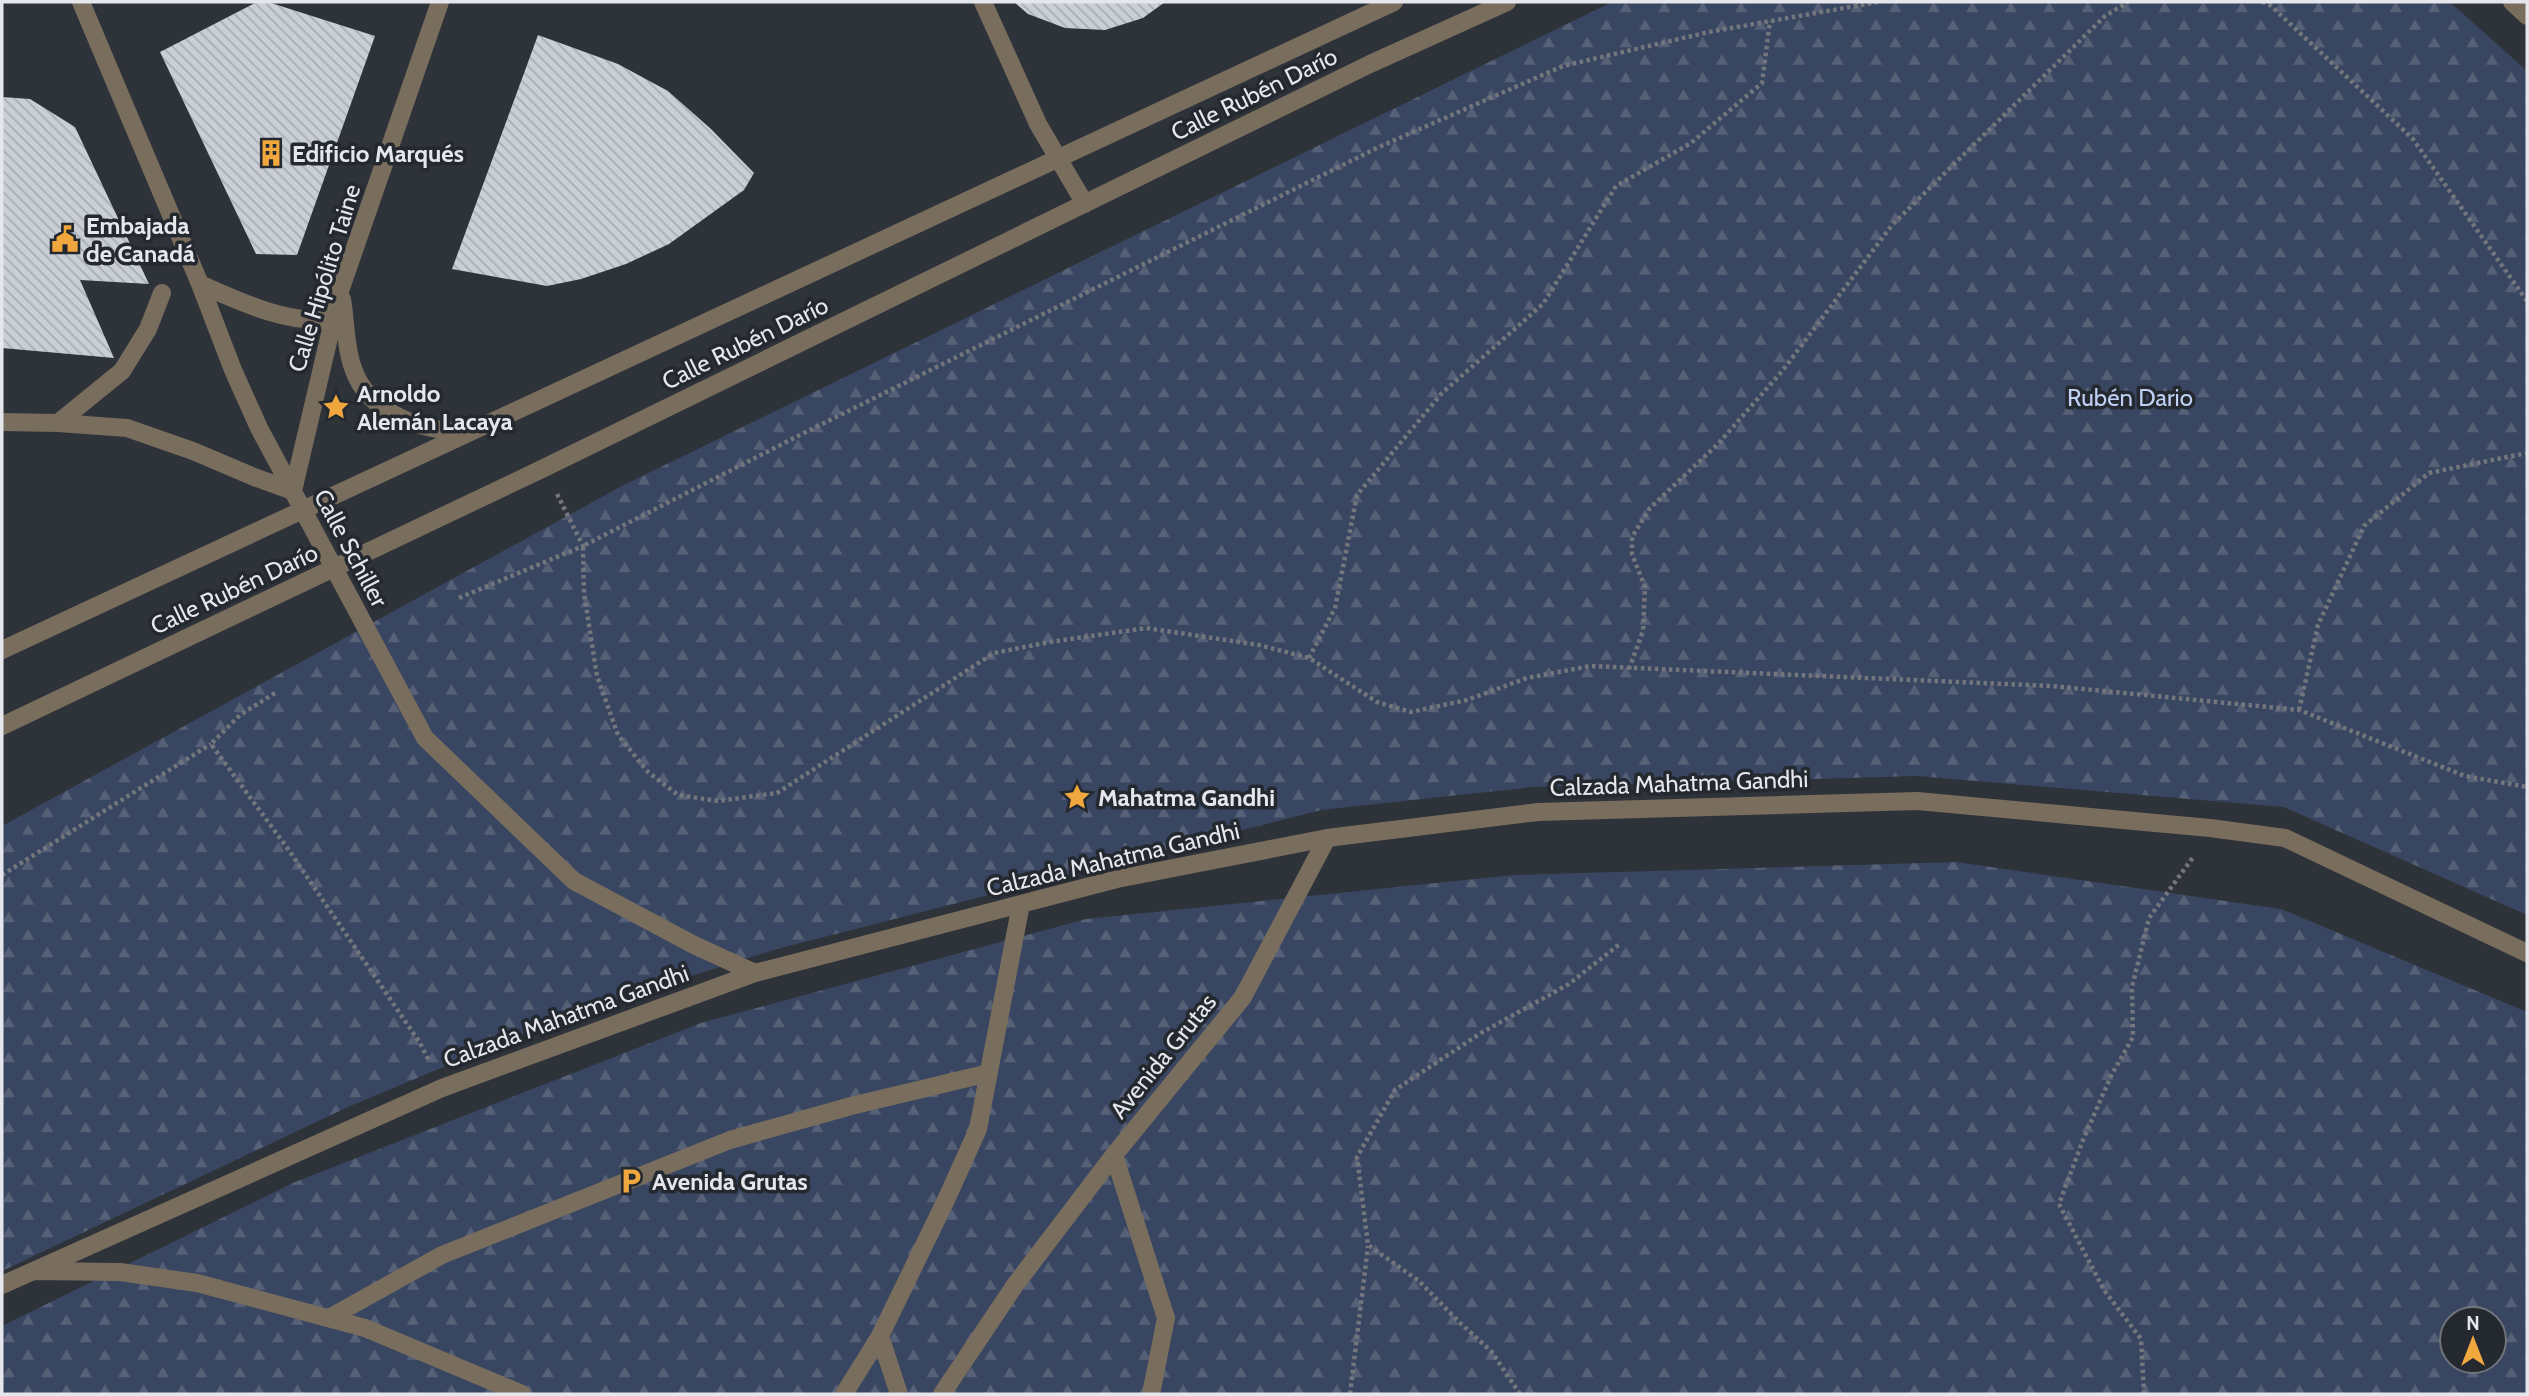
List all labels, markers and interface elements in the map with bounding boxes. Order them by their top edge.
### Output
street label: Calle Rubén Darío [1166,41,1342,147]
building icon: Edificio Marqués [256,138,286,168]
place label: Edificio Marqués [292,139,464,168]
street label: Calle Hipólito Taine [282,181,366,375]
place label: Embajada de Canadá [86,211,195,268]
public building icon: Embajada de Canadá [50,224,80,254]
street label: Calle Rubén Darío [657,290,833,396]
place label: Arnoldo Alemán Lacaya [357,379,513,436]
park label: Rubén Dario [2067,383,2193,412]
place icon: Arnoldo Alemán Lacaya [321,392,351,422]
street label: Calle Schiller [308,484,394,612]
street label: Calle Rubén Darío [146,538,322,640]
street label: Calzada Mahatma Gandhi [1549,764,1809,802]
place icon: Mahatma Gandhi [1062,782,1092,812]
place label: Mahatma Gandhi [1098,783,1275,812]
street label: Calzada Mahatma Gandhi [984,816,1242,902]
street label: Calzada Mahatma Gandhi [439,958,693,1074]
street label: Avenida Grutas [1104,988,1222,1124]
parking icon: Avenida Grutas [616,1166,646,1196]
place label: Avenida Grutas [652,1167,808,1196]
north arrow [2438,1305,2508,1375]
text: N [2466,1312,2480,1335]

